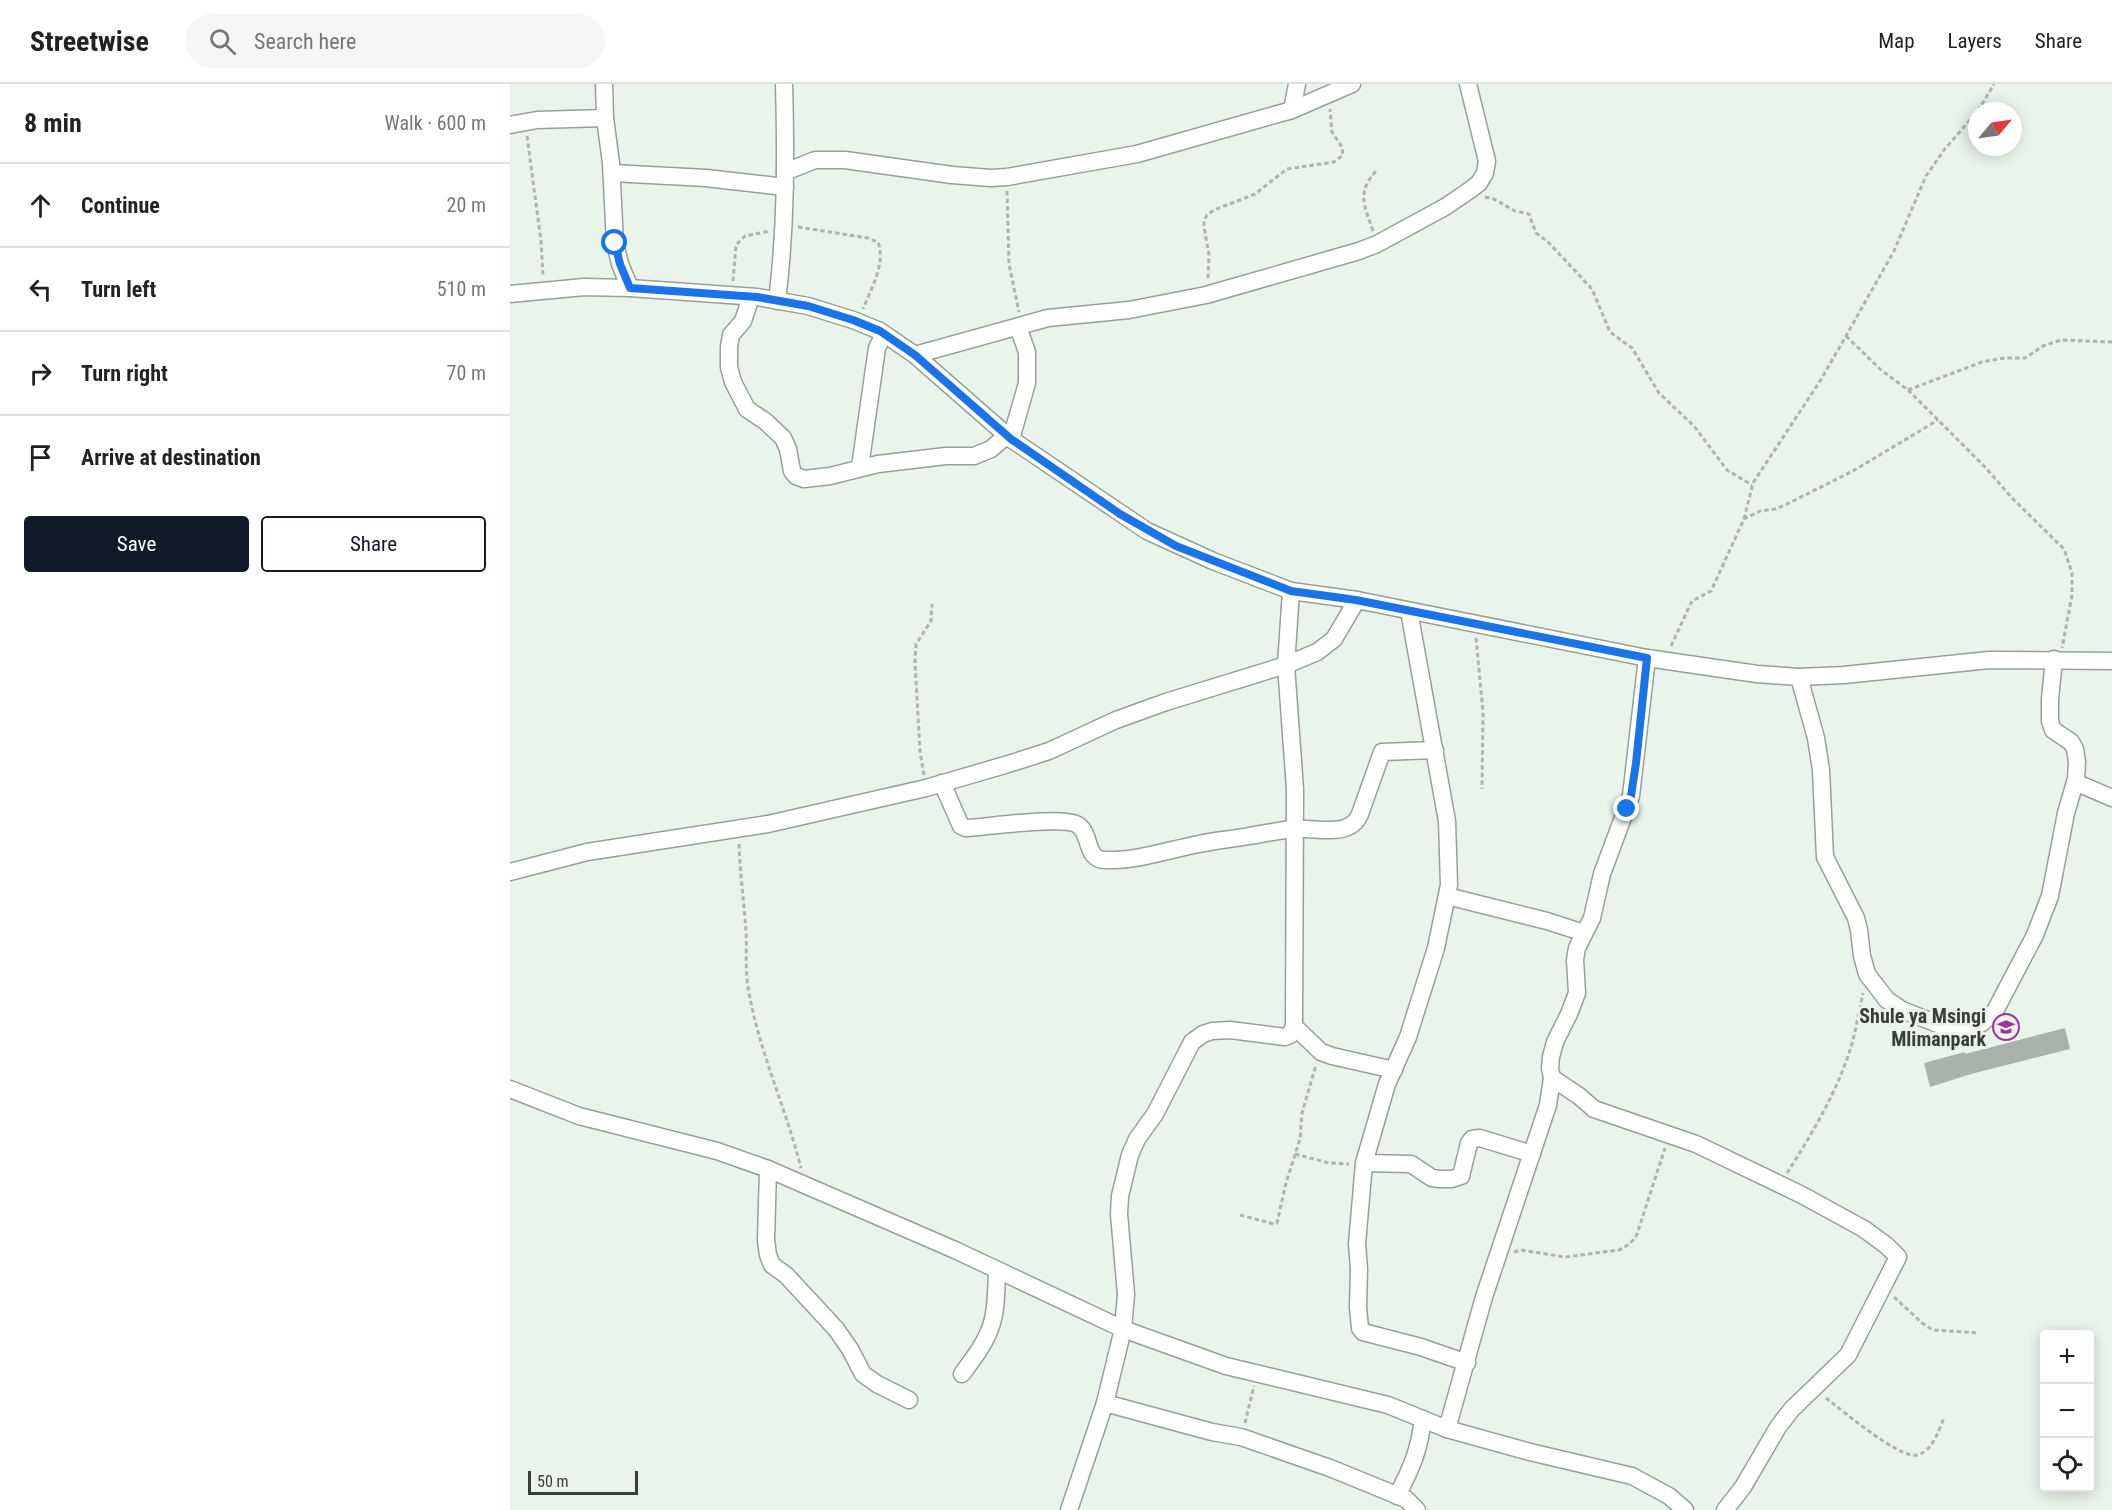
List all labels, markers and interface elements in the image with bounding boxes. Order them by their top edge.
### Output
search box [185,14,605,68]
text: Streetwise [30,25,149,58]
icon: search [206,25,239,58]
text: Search here [254,29,356,54]
text: Map [1878,29,1915,53]
text: Layers [1948,29,2002,53]
text: Share [2035,29,2082,53]
north arrow [1968,102,2022,156]
text: 8 min [24,108,82,138]
text: Walk · 600 m [385,111,486,135]
icon: ahead [24,189,57,222]
text: Continue [81,193,160,218]
text: 20 m [447,193,486,217]
route start [601,229,627,255]
icon: left [24,273,57,306]
text: Turn left [81,277,156,302]
text: 510 m [437,277,486,301]
icon: right [24,357,57,390]
text: Turn right [81,361,168,386]
text: 70 m [447,361,486,385]
icon: arrive [24,441,57,474]
text: Arrive at destination [81,445,261,470]
button: Save [24,516,249,572]
button: Share [261,516,486,572]
route end [1613,795,1639,821]
place label: Shule ya Msingi Mlimanpark [1859,1004,1986,1051]
school or university icon: Shule ya Msingi Mlimanpark [1991,1012,2021,1042]
map controls [2040,1330,2094,1492]
button: + [2040,1330,2094,1384]
button: − [2040,1384,2094,1438]
button: locate [2040,1438,2094,1492]
scale bar [528,1468,638,1496]
text: 50 m [537,1472,569,1491]

